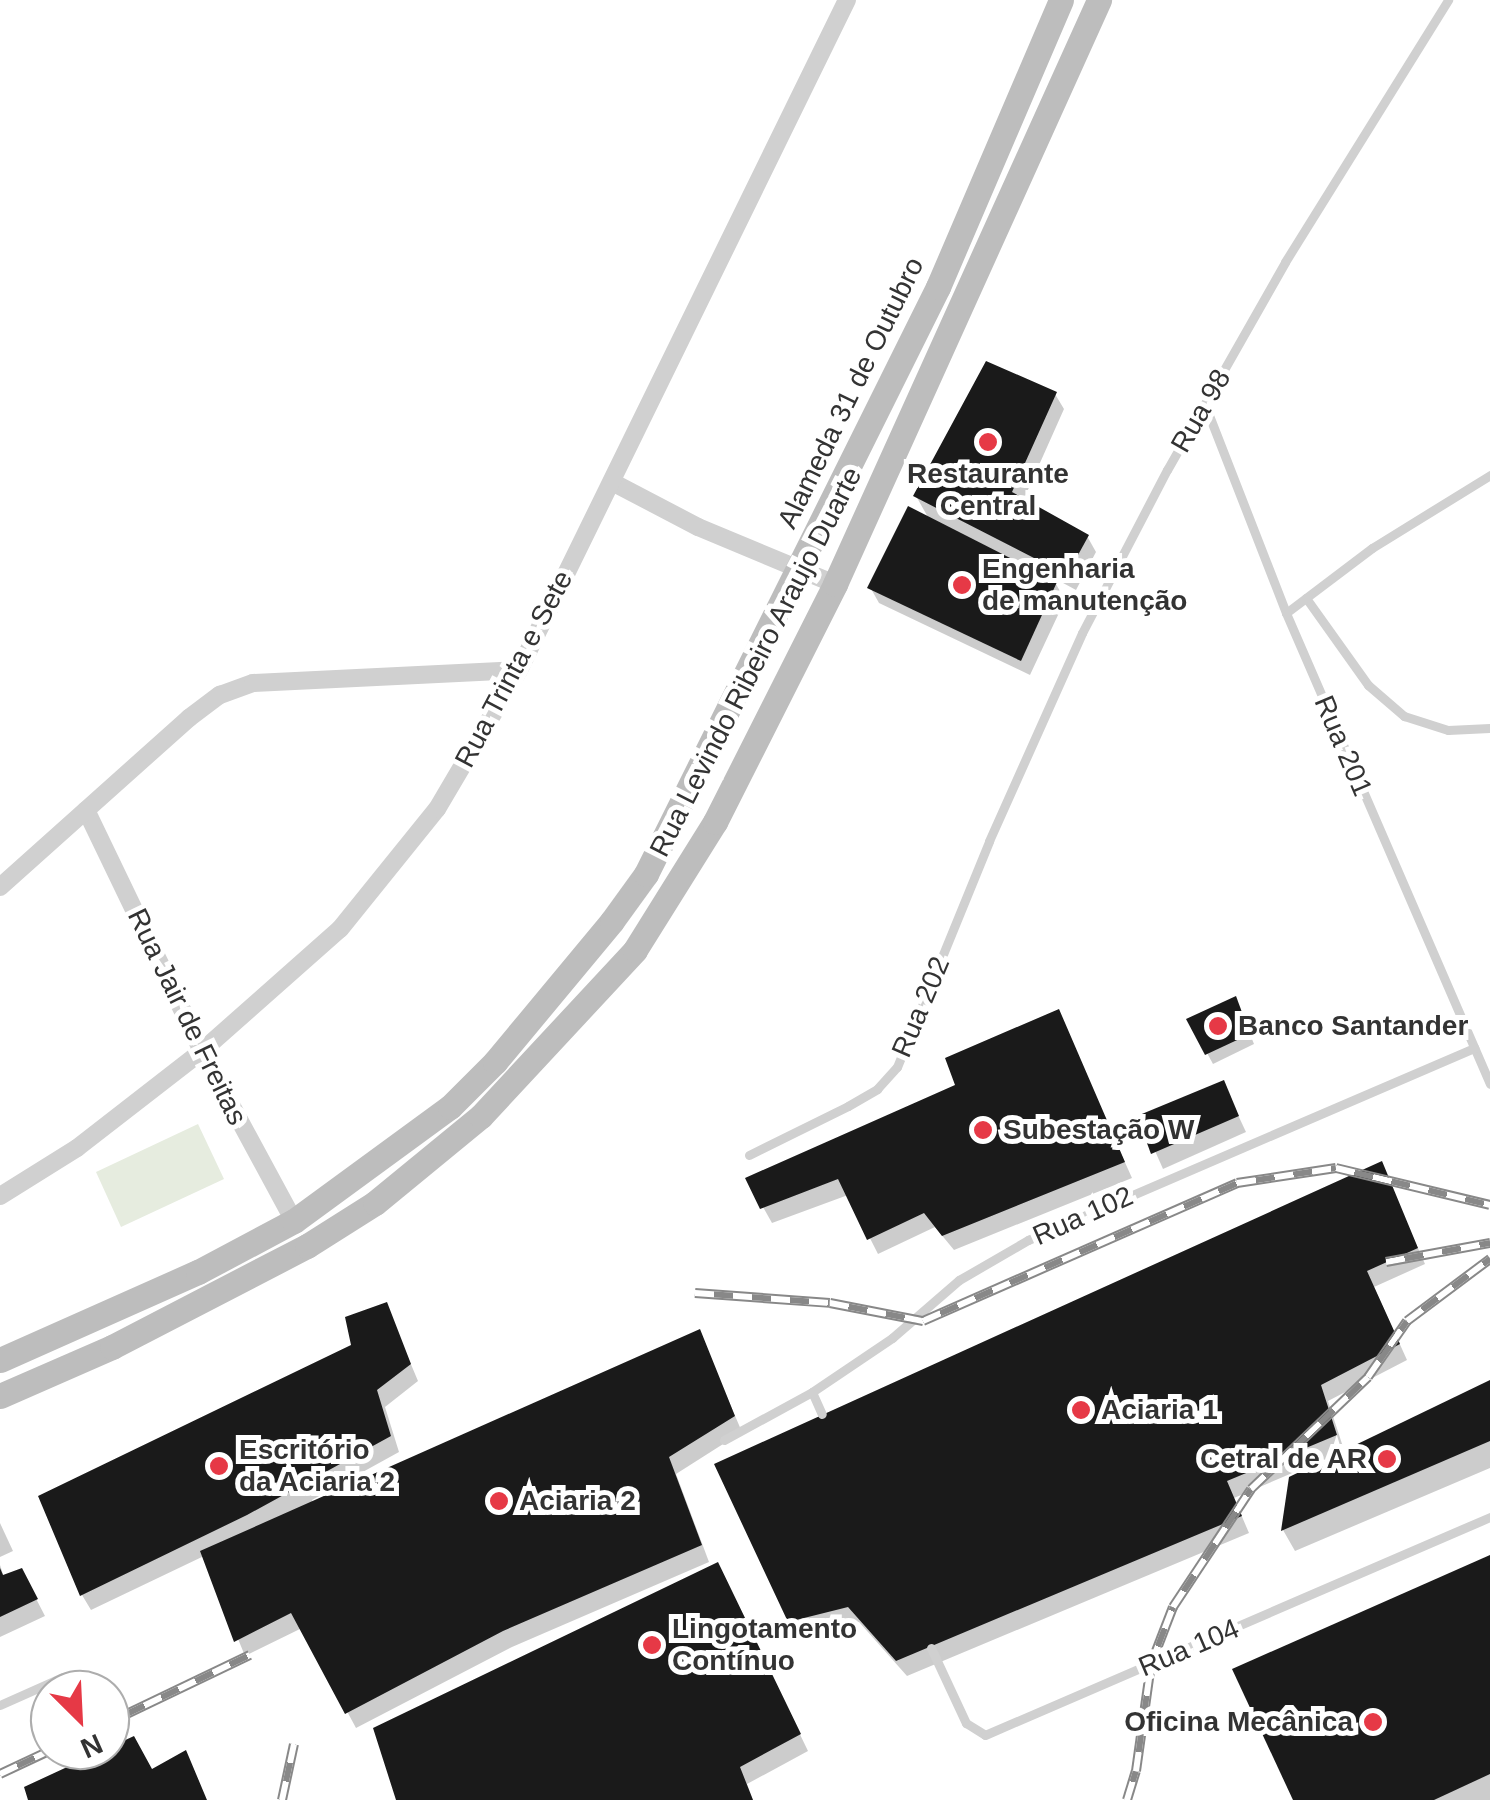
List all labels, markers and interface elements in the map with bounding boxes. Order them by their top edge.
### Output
street label: Alameda 31 de Outubro [771,252,931,534]
street label: Rua 98 [1164,364,1238,458]
marker: Restaurante Central [977,431,999,453]
place label: Restaurante Central [907,457,1069,523]
street label: Rua Levindo Ribeiro Araujo Duarte [642,461,870,863]
place label: Engenharia de manutenção [982,552,1187,618]
street label: Rua Trinta e Sete [448,565,580,773]
marker: Engenharia de manutenção [951,574,973,596]
street label: Rua 201 [1307,691,1379,801]
street label: Rua Jair de Freitas [120,903,254,1131]
street label: Rua 202 [885,952,957,1062]
place label: Banco Santander [1238,1009,1468,1043]
marker: Banco Santander [1207,1015,1229,1037]
place label: Subestação W [1003,1113,1194,1147]
marker: Subestação W [972,1119,994,1141]
street label: Rua 102 [1028,1179,1138,1253]
place label: Aciaria 1 [1101,1393,1218,1427]
marker: Aciaria 1 [1070,1399,1092,1421]
place label: Escritório da Aciaria 2 [239,1433,396,1499]
place label: Cetral de AR [1199,1442,1367,1476]
marker: Cetral de AR [1376,1448,1398,1470]
marker: Escritório da Aciaria 2 [208,1455,230,1477]
place label: Aciaria 2 [519,1484,636,1518]
marker: Aciaria 2 [488,1490,510,1512]
place label: Lingotamento Contínuo [672,1612,857,1678]
street label: Rua 104 [1134,1612,1244,1684]
marker: Lingotamento Contínuo [641,1634,663,1656]
north arrow [30,1670,130,1770]
place label: Oficina Mecânica [1124,1705,1353,1739]
marker: Oficina Mecânica [1362,1711,1384,1733]
text: N [76,1728,107,1764]

